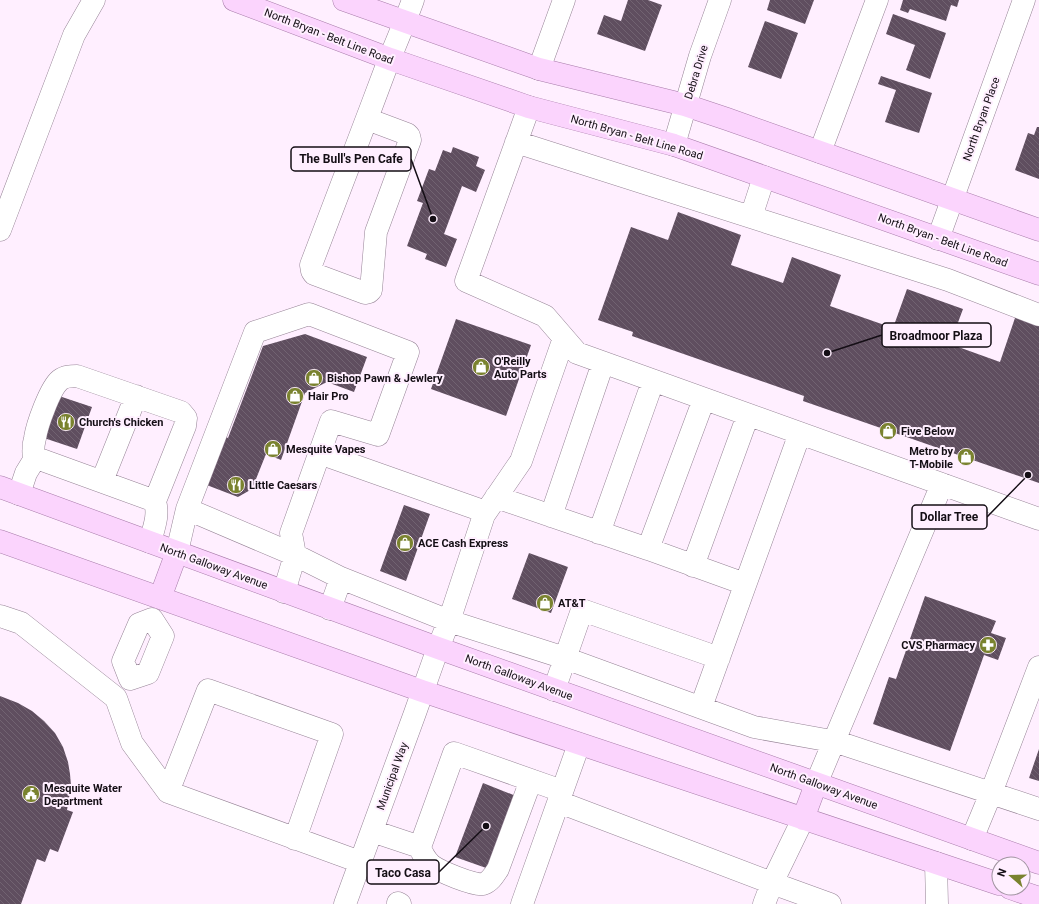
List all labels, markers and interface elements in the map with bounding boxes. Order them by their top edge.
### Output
street label: North Bryan - Belt Line Road [263,6,395,67]
street label: Debra Drive [682,43,711,101]
street label: North Bryan Place [960,75,1003,163]
street label: North Bryan - Belt Line Road [569,112,705,163]
callout: The Bull's Pen Cafe [291,147,411,171]
text: The Bull's Pen Cafe [299,152,403,166]
street label: North Bryan - Belt Line Road [876,211,1009,270]
callout: Broadmoor Plaza [882,323,991,347]
text: Broadmoor Plaza [889,329,983,343]
place label: O'Reilly Auto Parts [494,355,547,381]
shop icon: O'Reilly Auto Parts [471,357,491,377]
shop icon: Bishop Pawn & Jewlery [304,368,324,388]
place label: Bishop Pawn & Jewlery [327,372,443,385]
shop icon: Hair Pro [285,386,305,406]
place label: Hair Pro [308,390,349,403]
restaurant icon: Church's Chicken [56,412,76,432]
place label: Church's Chicken [79,416,163,429]
shop icon: Five Below [878,421,898,441]
place label: Five Below [901,425,954,438]
shop icon: Mesquite Vapes [263,439,283,459]
place label: Mesquite Vapes [286,443,366,456]
place label: Metro by T-Mobile [909,445,953,471]
shop icon: Metro by T-Mobile [956,447,976,467]
restaurant icon: Little Caesars [226,475,246,495]
place label: Little Caesars [249,479,317,492]
callout: Dollar Tree [912,505,987,529]
text: Dollar Tree [920,510,979,524]
shop icon: ACE Cash Express [395,533,415,553]
place label: ACE Cash Express [418,537,509,550]
street label: North Galloway Avenue [158,541,270,592]
shop icon: AT&T [535,593,555,613]
place label: AT&T [558,597,586,610]
pharmacy icon: CVS Pharmacy [978,635,998,655]
place label: CVS Pharmacy [901,639,975,652]
street label: North Galloway Avenue [463,652,575,703]
street label: Municipal Way [374,740,411,812]
street label: North Galloway Avenue [768,761,880,812]
place label: Mesquite Water Department [44,782,122,808]
public building icon: Mesquite Water Department [21,784,41,804]
north arrow [991,856,1031,896]
callout: Taco Casa [367,860,439,884]
text: Taco Casa [375,866,431,880]
text: N [995,867,1010,879]

